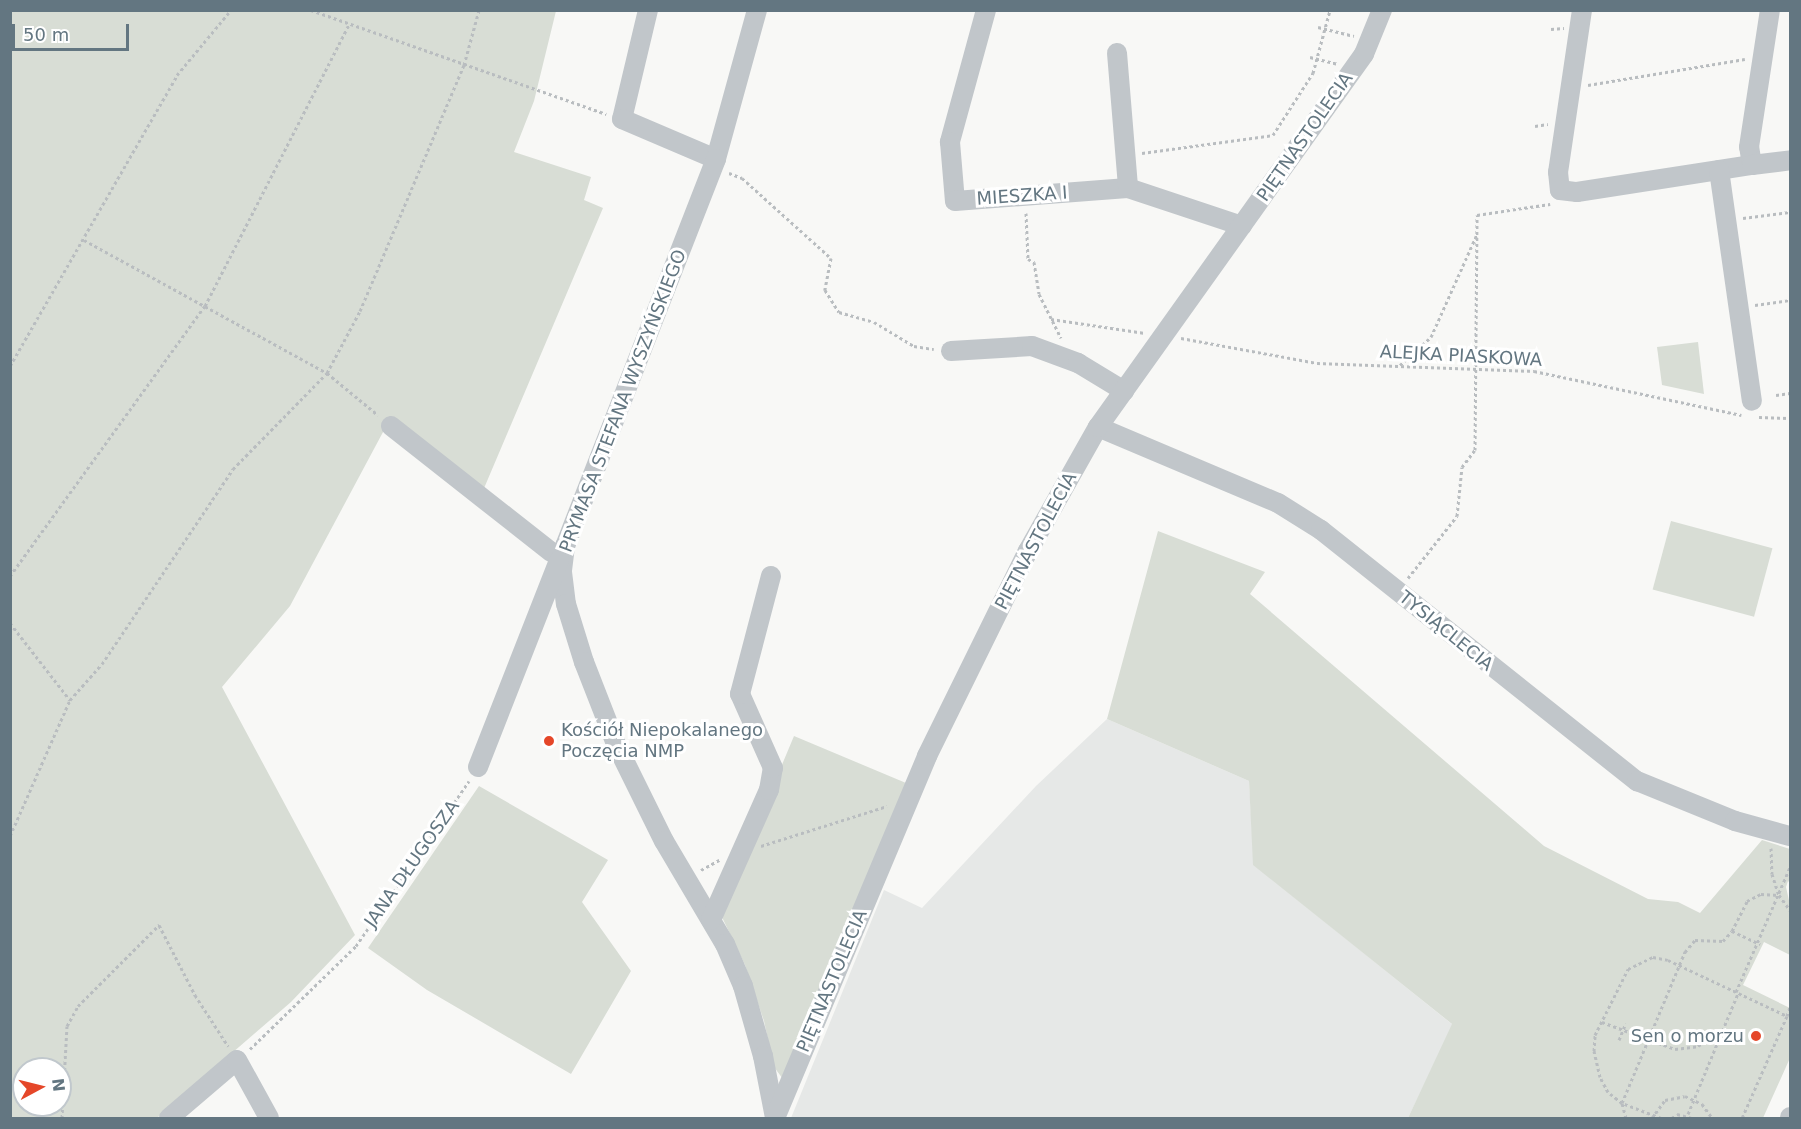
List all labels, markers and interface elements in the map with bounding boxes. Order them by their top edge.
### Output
scale bar [15,12,132,50]
text: 50 m [23,24,69,45]
street label: PIĘTNASTOLECIA [1252,68,1358,206]
street label: MIESZKA I [976,182,1068,210]
street label: PRYMASA STEFANA WYSZYŃSKIEGO [555,247,691,555]
street label: ALEJKA PIASKOWA [1379,341,1543,371]
street label: PIĘTNASTOLECIA [991,469,1081,613]
street label: TYSIĄCLECIA [1395,586,1497,676]
place label: Kościół Niepokalanego Poczęcia NMP [561,720,763,762]
marker: Kościół Niepokalanego Poczęcia NMP [542,734,556,748]
street label: JANA DŁUGOSZA [360,796,464,932]
street label: PIĘTNASTOLECIA [792,907,872,1055]
place label: Sen o morzu [1631,1025,1744,1047]
marker: Sen o morzu [1749,1029,1763,1043]
north arrow [12,1057,72,1117]
text: N [48,1077,69,1093]

